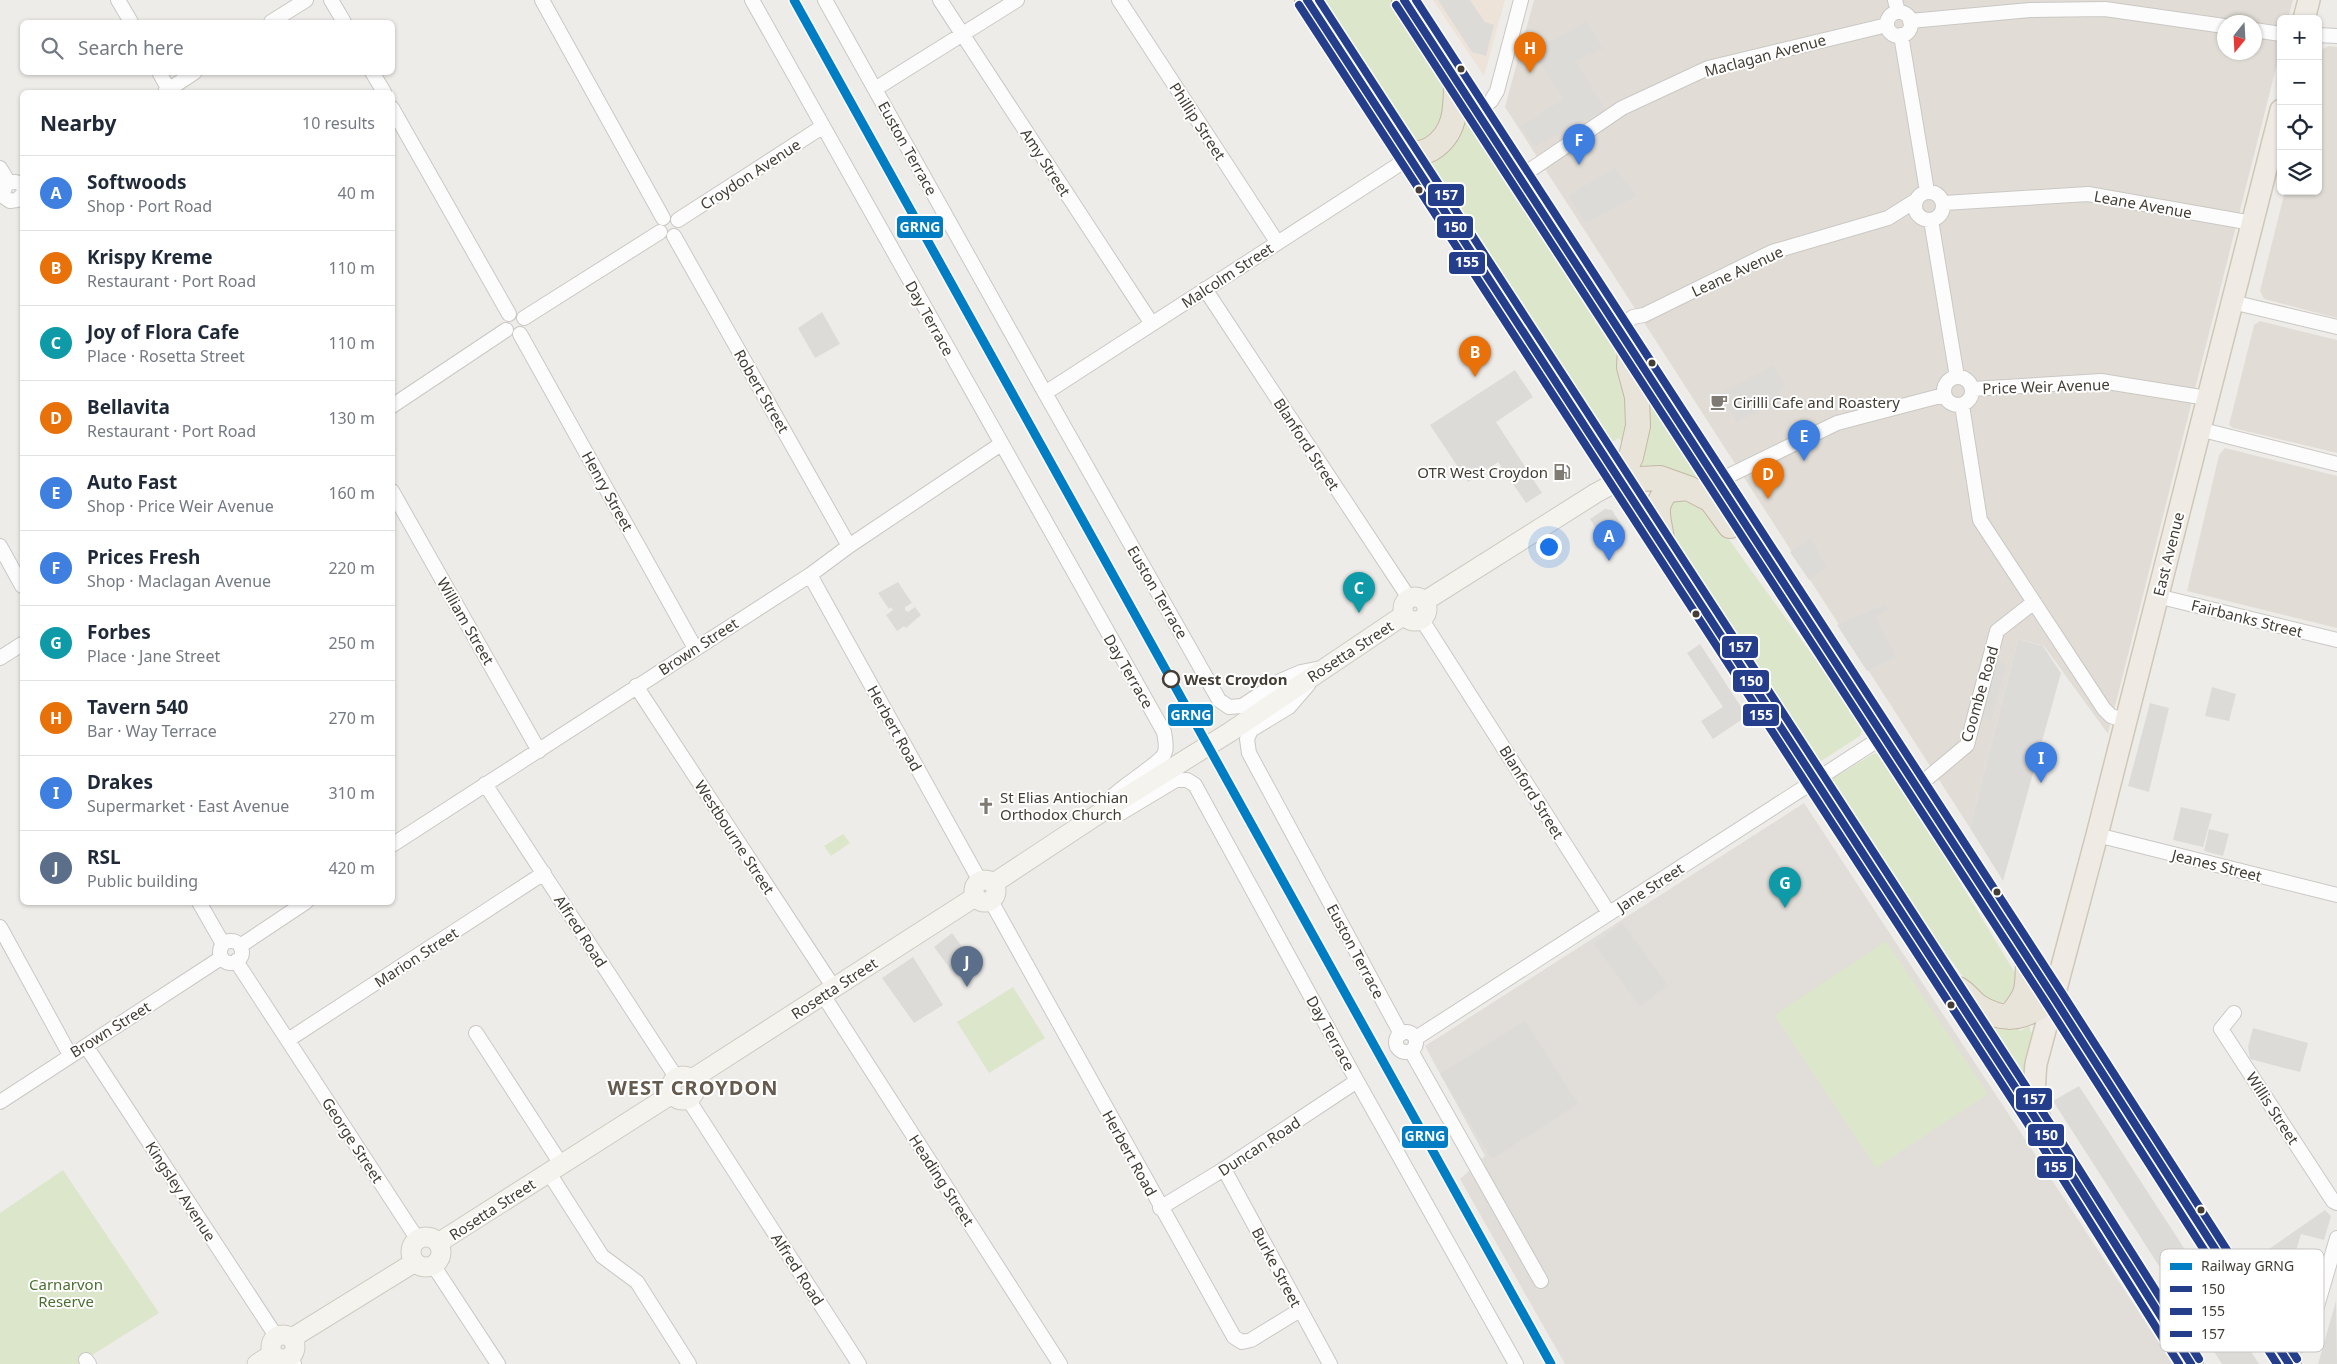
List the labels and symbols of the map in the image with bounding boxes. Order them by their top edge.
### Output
north arrow [2217,15,2262,60]
street label: Maclagan Avenue [1702,29,1828,81]
pin: H [1514,32,1546,73]
unlabelled marker [1456,64,1466,74]
street label: Phillip Street [1165,78,1231,164]
street label: Euston Terrace [874,98,942,198]
street label: Amy Street [1017,124,1076,200]
pin: F [1563,124,1595,165]
street label: Croydon Avenue [696,134,804,214]
line badge: 157 [1427,183,1465,207]
unlabelled marker [1414,185,1424,195]
text: 157 [1434,185,1458,204]
street label: Leane Avenue [2093,186,2193,222]
line badge: GRNG [896,215,944,239]
line badge: 150 [1436,215,1474,239]
text: GRNG [900,217,940,236]
text: 150 [1443,217,1467,236]
street label: Malcolm Street [1177,237,1277,312]
street label: Leane Avenue [1688,241,1786,301]
line badge: 155 [1448,251,1486,275]
text: 155 [1455,252,1479,271]
street label: Day Terrace [901,277,959,359]
pin: B [1459,336,1491,377]
street label: Robert Street [730,346,794,437]
unlabelled marker [1647,358,1657,368]
street label: Price Weir Avenue [1982,374,2110,398]
cafe icon: Cirilli Cafe and Roastery [1709,392,1729,412]
place label: Cirilli Cafe and Roastery [1733,392,1900,412]
street label: Blanford Street [1270,394,1345,495]
pin: E [1788,420,1820,461]
street label: Henry Street [578,447,638,535]
pin: D [1752,458,1784,499]
place label: OTR West Croydon [1417,462,1548,482]
fuel station icon: OTR West Croydon [1552,462,1572,482]
street label: East Avenue [2148,510,2188,598]
pin: A [1593,520,1625,561]
your location [1536,534,1562,560]
street label: Euston Terrace [1123,542,1193,642]
pin: C [1343,572,1375,613]
street label: William Street [433,574,499,669]
street label: Fairbanks Street [2189,594,2305,642]
unlabelled marker [1691,609,1701,619]
street label: Brown Street [654,612,742,679]
street label: Rosetta Street [1303,615,1397,686]
street label: Day Terrace [1100,630,1158,712]
line badge: 157 [1721,635,1759,659]
text: 157 [1728,637,1752,656]
street label: Coombe Road [1956,644,2002,744]
place label: West Croydon [1184,669,1287,689]
line badge: 150 [1732,669,1770,693]
marker: West Croydon [1162,670,1180,688]
text: 150 [1739,671,1763,690]
street label: Herbert Road [863,682,927,774]
line badge: GRNG [1167,703,1214,727]
line badge: 155 [1742,703,1780,727]
text: GRNG [1171,705,1211,724]
text: 155 [1749,705,1773,724]
street label: Blanford Street [1495,742,1569,843]
pin: I [2025,742,2057,783]
street label: Westbourne Street [691,776,780,898]
place label: St Elias Antiochian Orthodox Church [1000,787,1128,824]
church icon: St Elias Antiochian Orthodox Church [976,796,996,816]
street label: Jeanes Street [2168,844,2264,886]
street label: Jane Street [1611,858,1688,917]
pin: G [1769,867,1801,908]
unlabelled marker [1992,887,2002,897]
street label: Alfred Road [550,891,612,971]
street label: Euston Terrace [1323,900,1389,1002]
street label: Marion Street [370,922,462,992]
pin: J [951,946,983,987]
street label: Rosetta Street [787,952,881,1023]
street label: Day Terrace [1302,992,1360,1074]
street label: Brown Street [66,996,154,1062]
unlabelled marker [1946,1000,1956,1010]
street label: Willis Street [2242,1068,2304,1148]
district label: WEST CROYDON [607,1074,779,1101]
line badge: 157 [2015,1087,2053,1111]
text: 157 [2022,1089,2046,1108]
street label: George Street [318,1093,388,1187]
street label: Herbert Road [1098,1107,1162,1199]
street label: Duncan Road [1214,1112,1304,1180]
line badge: 150 [2027,1123,2065,1147]
line badge: GRNG [1401,1125,1449,1149]
text: 150 [2034,1125,2058,1144]
text: GRNG [1405,1126,1445,1145]
street label: Heading Street [905,1130,979,1230]
street label: Kingsley Avenue [141,1137,221,1245]
line badge: 155 [2036,1155,2074,1179]
text: 155 [2043,1157,2067,1176]
street label: Rosetta Street [445,1173,539,1244]
unlabelled marker [2196,1205,2206,1215]
street label: Burke Street [1248,1224,1307,1311]
street label: Alfred Road [767,1229,829,1309]
legend [2160,1249,2324,1352]
text: Railway GRNG [2201,1256,2294,1275]
park label: Carnarvon Reserve [29,1274,103,1311]
text: 150 [2201,1279,2225,1298]
text: 155 [2201,1301,2225,1320]
text: 157 [2201,1324,2225,1343]

